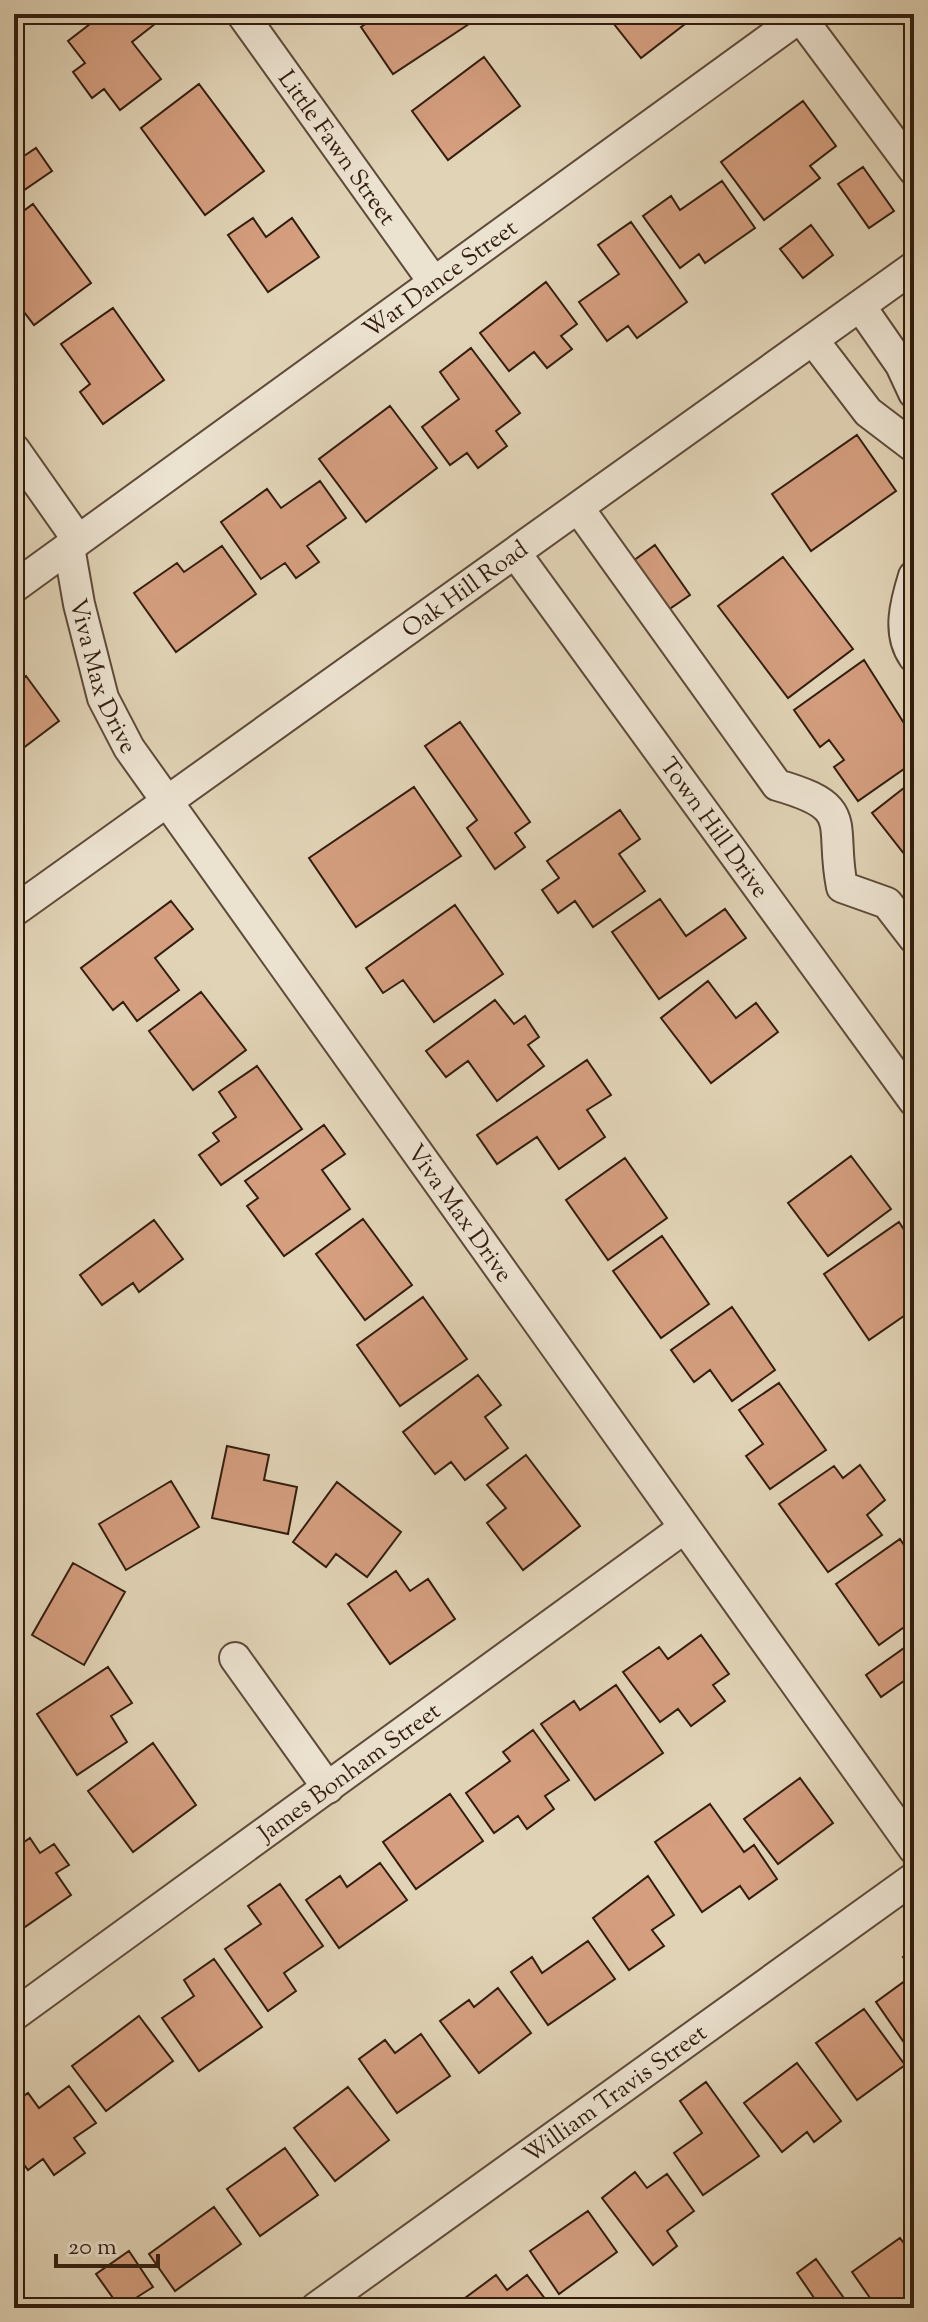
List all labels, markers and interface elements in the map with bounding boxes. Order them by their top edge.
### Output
street label: Little Fawn Street [269,64,403,233]
street label: War Dance Street [357,212,525,347]
street label: Oak Hill Road [396,533,536,647]
street label: Viva Max Drive [59,595,144,760]
street label: Town Hill Drive [650,751,776,906]
street label: Viva Max Drive [398,1138,520,1290]
street label: James Bonham Street [250,1695,448,1852]
street label: William Travis Street [517,2017,715,2172]
scale bar [56,2218,158,2268]
text: 20 m [68,2231,117,2265]

